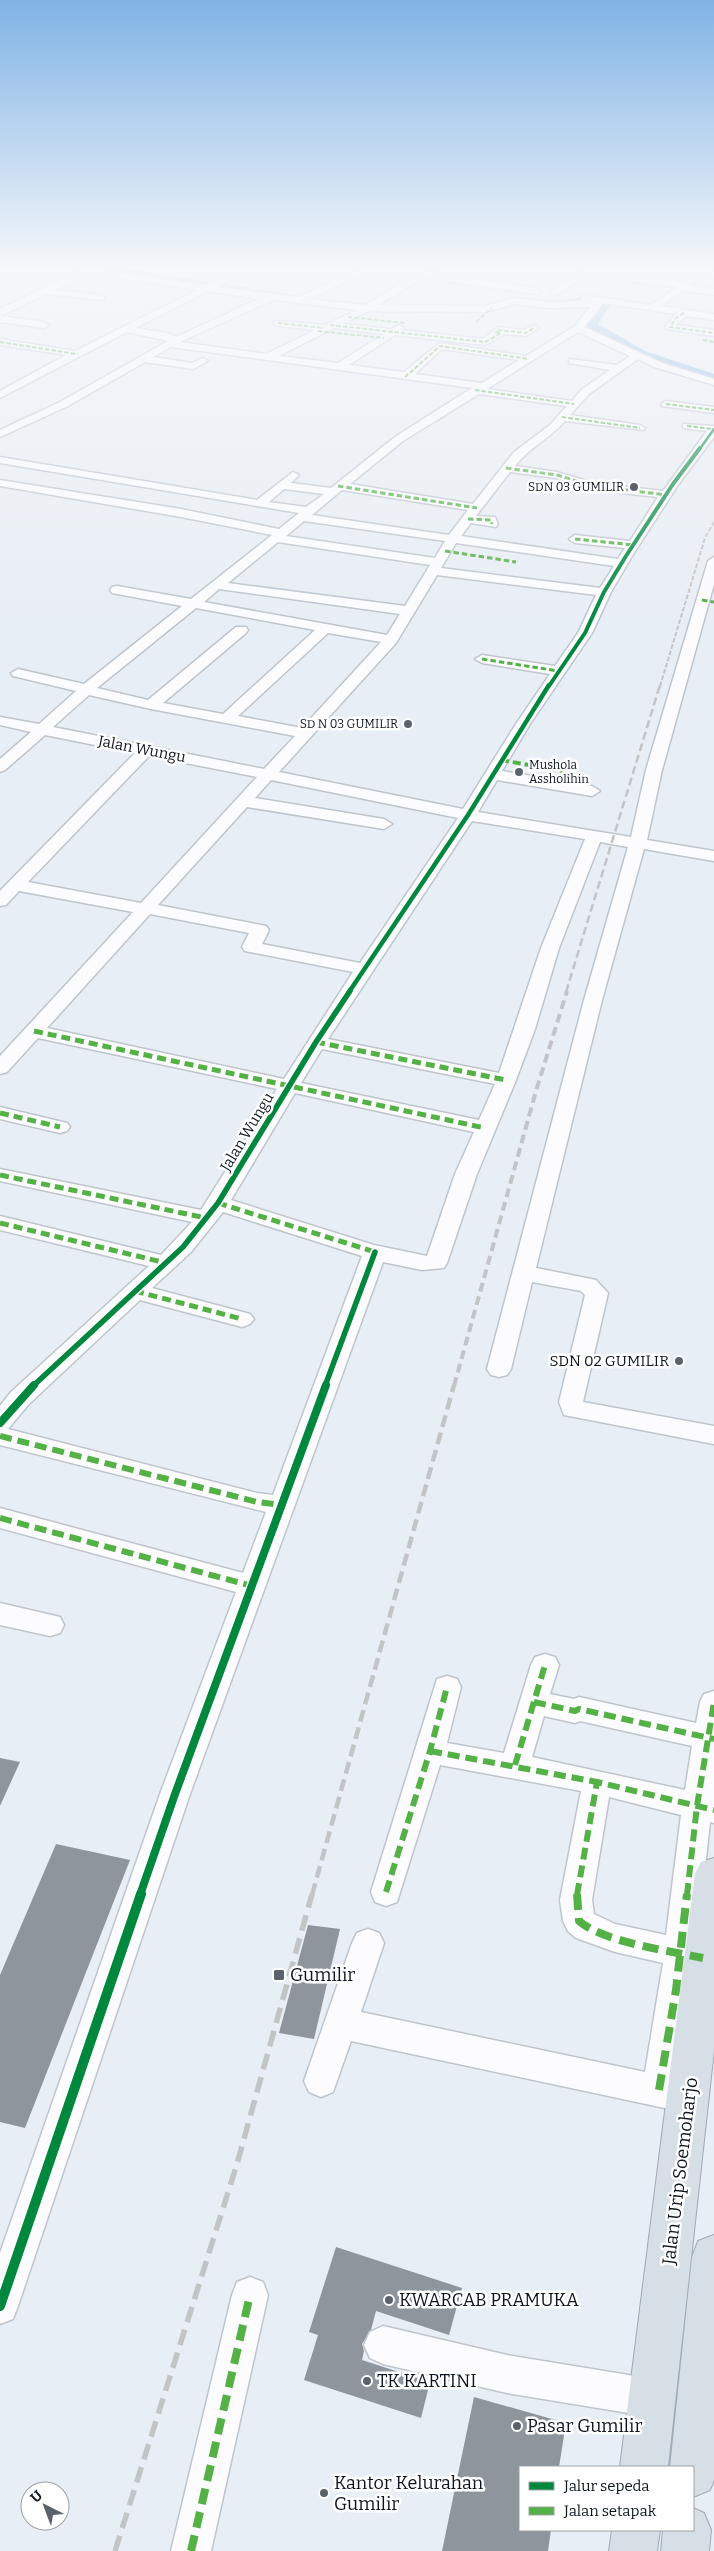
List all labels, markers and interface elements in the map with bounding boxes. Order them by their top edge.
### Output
place label: SDN 03 GUMILIR [528,480,624,494]
marker: SDN 03 GUMILIR [628,481,640,493]
place label: SD N 03 GUMILIR [300,717,398,731]
marker: SD N 03 GUMILIR [402,718,414,730]
street label: Jalan Wungu [96,732,187,766]
place label: Mushola Assholihin [529,758,589,786]
marker: Mushola Assholihin [513,766,525,778]
street label: Jalan Wungu [216,1089,278,1176]
place label: SDN 02 GUMILIR [550,1352,669,1370]
marker: SDN 02 GUMILIR [673,1355,685,1367]
place label: Gumilir [290,1964,355,1986]
marker: Gumilir [272,1968,286,1982]
street label: Jalan Urip Soemoharjo [657,2076,702,2267]
place label: KWARCAB PRAMUKA [399,2289,579,2311]
marker: KWARCAB PRAMUKA [383,2294,395,2306]
place label: TK KARTINI [377,2370,477,2392]
marker: TK KARTINI [361,2375,373,2387]
place label: Pasar Gumilir [527,2415,642,2437]
marker: Pasar Gumilir [511,2420,523,2432]
legend [519,2466,694,2531]
place label: Kantor Kelurahan Gumilir [334,2472,484,2515]
text: Jalur sepeda [563,2477,650,2495]
north arrow [20,2481,70,2531]
text: U [27,2487,47,2507]
marker: Kantor Kelurahan Gumilir [318,2487,330,2499]
text: Jalan setapak [563,2502,657,2520]

